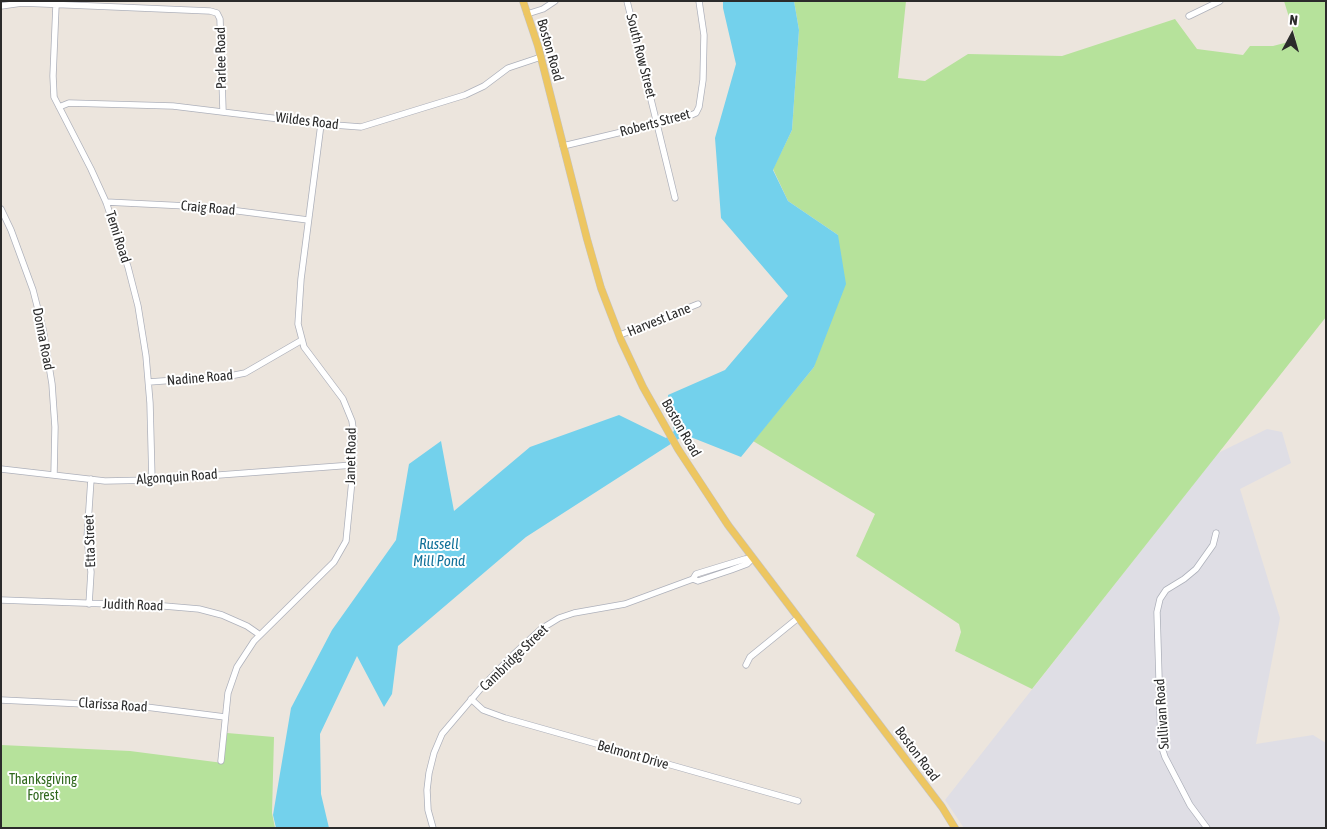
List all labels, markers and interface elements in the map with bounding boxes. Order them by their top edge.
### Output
north arrow [1267,10,1317,60]
street label: South Row Street [622,12,660,100]
text: N [1289,12,1299,28]
street label: Boston Road [533,17,567,83]
street label: Parlee Road [212,27,230,89]
street label: Roberts Street [618,106,692,140]
street label: Wildes Road [274,109,340,133]
street label: Craig Road [180,197,236,219]
street label: Temi Road [102,209,134,265]
street label: Harvest Lane [625,300,693,340]
street label: Donna Road [29,306,57,372]
street label: Nadine Road [166,367,234,389]
street label: Boston Road [658,396,704,460]
street label: Janet Road [342,427,360,485]
street label: Algonquin Road [136,466,218,488]
street label: Etta Street [81,514,99,568]
water label: Russell Mill Pond [413,535,465,570]
street label: Judith Road [102,596,164,614]
street label: Cambridge Street [476,621,552,695]
street label: Sullivan Road [1151,678,1173,750]
street label: Clarissa Road [78,694,148,716]
street label: Boston Road [891,723,943,785]
street label: Belmont Drive [595,737,671,773]
park label: Thanksgiving Forest [9,772,77,804]

